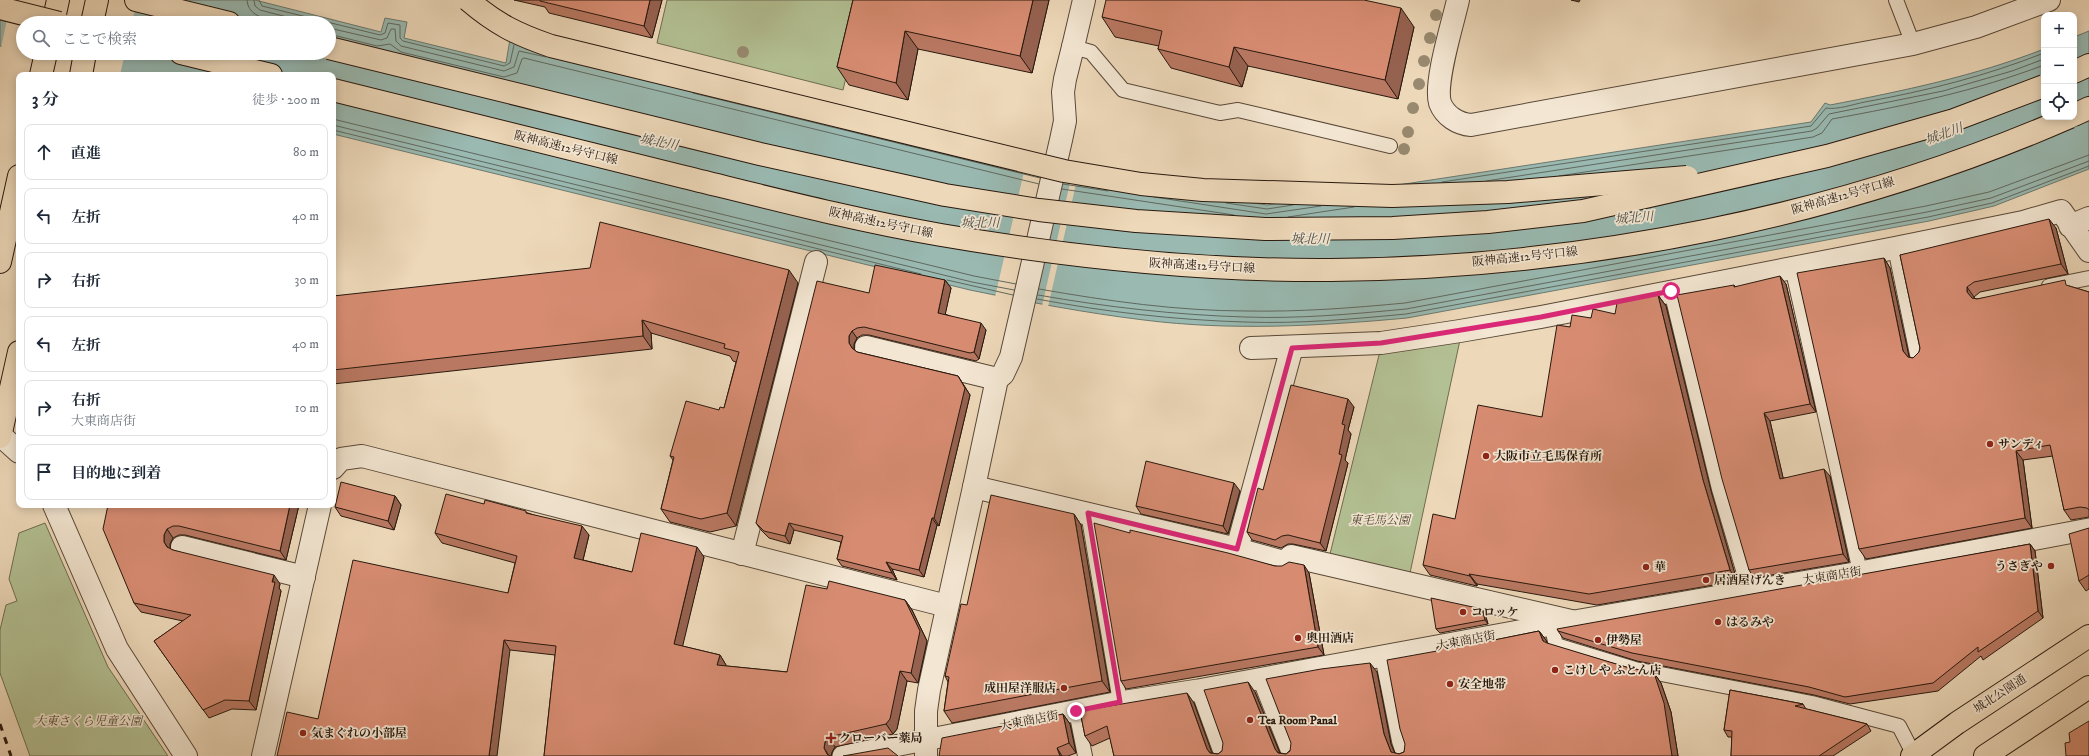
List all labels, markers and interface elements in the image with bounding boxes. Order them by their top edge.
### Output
map controls [2041,12,2077,120]
button: + [2041,12,2077,48]
search box [16,16,336,60]
icon: search [30,27,52,49]
text: ここで検索 [62,30,137,49]
button: − [2041,48,2077,84]
button: locate [2041,84,2077,120]
text: 3 分 [32,89,59,111]
text: 徒歩 · 200 m [252,92,320,108]
water label: 城北川 [1923,119,1967,148]
street label: 阪神高速12号守口線 [513,128,619,168]
water label: 城北川 [638,130,682,154]
icon: ahead [33,141,55,163]
text: 直進 [71,144,101,163]
text: 80 m [293,144,319,160]
street label: 阪神高速12号守口線 [1790,174,1896,218]
icon: left [33,205,55,227]
street label: 阪神高速12号守口線 [827,205,935,241]
text: 左折 [71,208,101,227]
text: 40 m [292,208,319,224]
water label: 城北川 [1614,208,1656,228]
water label: 城北川 [960,215,1001,231]
water label: 城北川 [1290,231,1332,247]
street label: 阪神高速12号守口線 [1471,244,1579,270]
street label: 阪神高速12号守口線 [1149,256,1255,276]
icon: right [33,269,55,291]
text: 右折 [71,272,101,291]
text: 30 m [295,272,319,288]
route start [1662,282,1680,300]
icon: left [33,333,55,355]
text: 左折 [71,336,101,355]
text: 40 m [292,336,319,352]
text: 右折 [71,391,101,410]
icon: right [33,397,55,419]
text: 10 m [295,400,319,416]
text: 大東商店街 [71,413,136,429]
place label: サンディ [1998,437,2044,452]
marker: サンディ [1985,439,1995,449]
place label: 大阪市立毛馬保育所 [1494,449,1602,464]
marker: 大阪市立毛馬保育所 [1481,451,1491,461]
icon: arrive [33,461,55,483]
text: 目的地に到着 [71,464,161,483]
park label: 東毛馬公園 [1350,513,1412,528]
place label: うさぎや [1995,559,2043,574]
place label: 華 [1654,560,1666,575]
marker: うさぎや [2046,561,2056,571]
marker: 華 [1641,562,1651,572]
street label: 大東商店街 [1801,564,1864,588]
place label: 居酒屋げんき [1714,573,1786,588]
marker: 居酒屋げんき [1701,575,1711,585]
place label: コロッケ [1471,605,1519,620]
marker: コロッケ [1458,607,1468,617]
place label: はるみや [1726,615,1774,630]
marker: はるみや [1713,617,1723,627]
street label: 大東商店街 [1435,628,1498,654]
place label: 奥田酒店 [1306,631,1354,646]
marker: 奥田酒店 [1293,633,1303,643]
place label: 伊勢屋 [1606,633,1642,648]
marker: 伊勢屋 [1593,635,1603,645]
place label: こけしや ふとん店 [1563,663,1662,678]
marker: こけしや ふとん店 [1550,665,1560,675]
street label: 城北公園通 [1971,671,2029,717]
place label: 安全地帯 [1458,677,1506,692]
marker: 安全地帯 [1445,679,1455,689]
place label: 成田屋洋服店 [984,681,1056,696]
marker: 成田屋洋服店 [1059,683,1069,693]
route end [1067,702,1085,720]
street label: 大東商店街 [998,708,1061,734]
place label: Tea Room Panal [1257,713,1337,728]
park label: 大東さくら児童公園 [34,714,144,729]
marker: Tea Room Panal [1245,715,1255,725]
place label: 気まぐれの小部屋 [311,726,407,741]
marker: 気まぐれの小部屋 [298,728,308,738]
place label: クローバー薬局 [839,731,922,746]
marker: クローバー薬局 [826,733,836,743]

